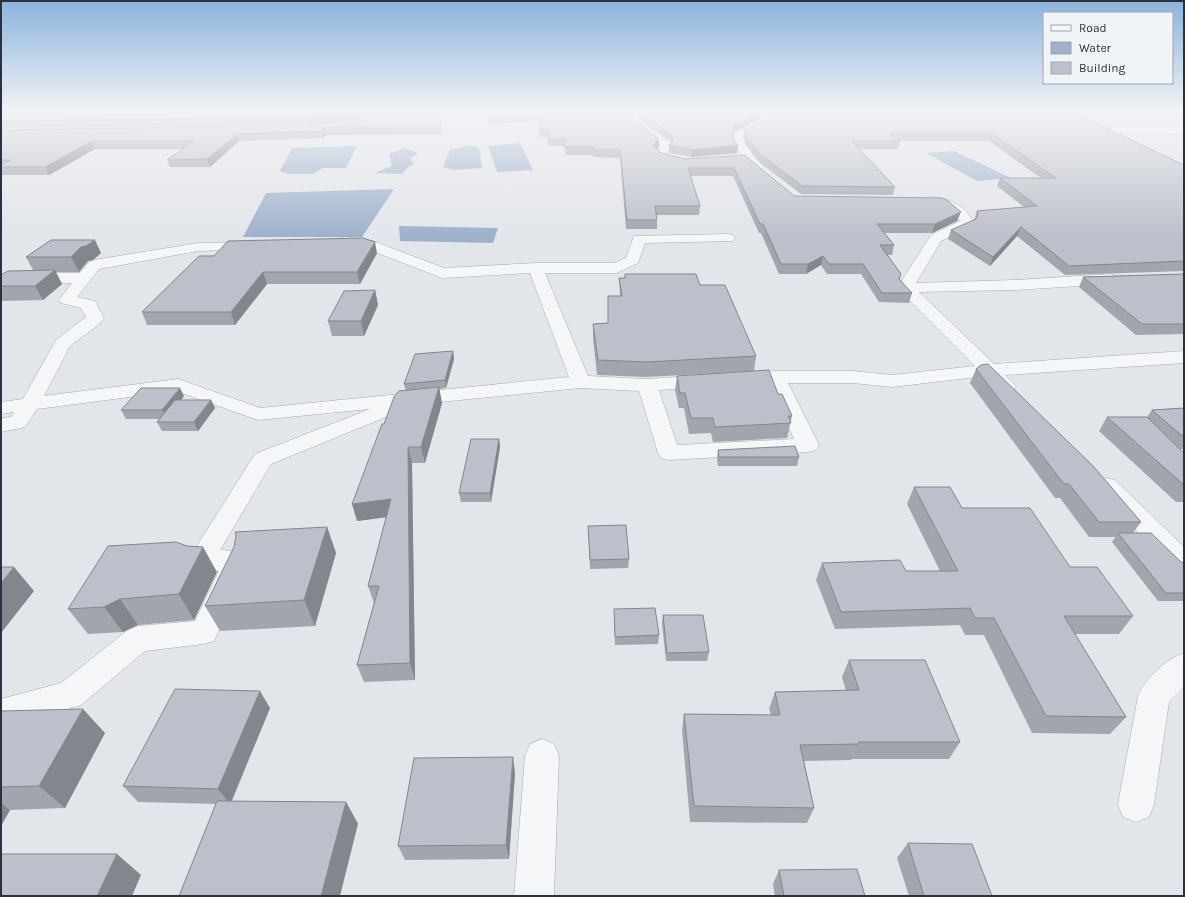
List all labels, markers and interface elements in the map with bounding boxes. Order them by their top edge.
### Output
legend [1043,12,1173,84]
text: Road [1079,21,1107,35]
text: Water [1079,41,1112,55]
text: Building [1079,61,1126,75]

